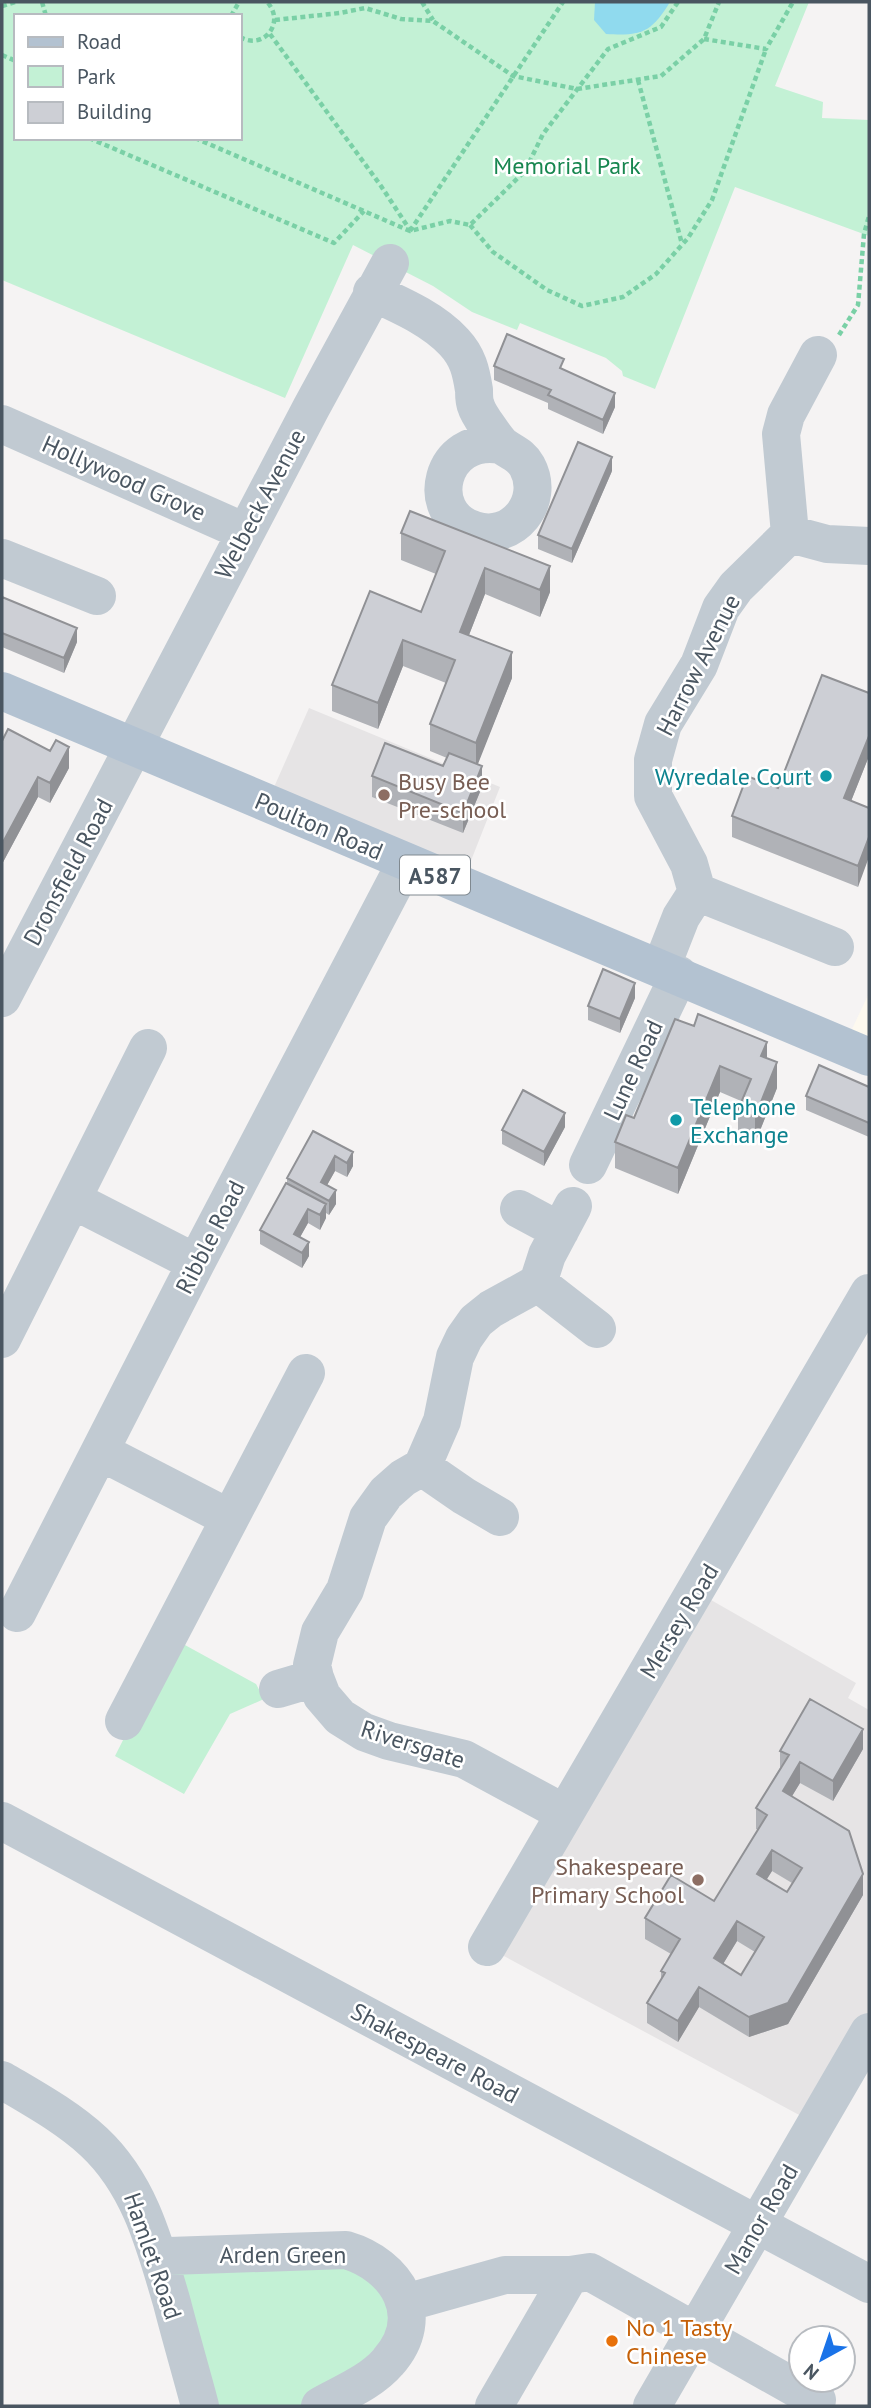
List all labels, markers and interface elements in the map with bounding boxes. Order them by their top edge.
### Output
legend [14,14,242,140]
text: Road [77,28,121,55]
text: Park [77,63,116,90]
text: Building [77,98,152,125]
park label: Memorial Park [493,150,641,181]
street label: Welbeck Avenue [208,424,312,584]
street label: Hollywood Grove [37,428,211,528]
street label: Harrow Avenue [649,589,747,741]
place label: Wyredale Court [655,761,812,792]
place label: Busy Bee Pre-school [398,766,506,825]
marker: Wyredale Court [818,768,834,784]
street label: Poulton Road [250,785,388,867]
marker: Busy Bee Pre-school [376,787,392,803]
street label: Dronsfield Road [16,793,120,951]
road number: A587 [400,856,470,894]
street label: Lune Road [596,1015,670,1125]
place label: Telephone Exchange [690,1091,796,1150]
marker: Telephone Exchange [668,1112,684,1128]
street label: Ribble Road [168,1175,252,1299]
street label: Mersey Road [633,1558,725,1684]
street label: Riversgate [357,1713,469,1775]
place label: Shakespeare Primary School [531,1851,684,1910]
marker: Shakespeare Primary School [690,1872,706,1888]
street label: Shakespeare Road [346,1996,524,2110]
street label: Manor Road [717,2158,805,2280]
street label: Hamlet Road [117,2189,189,2323]
street label: Arden Green [220,2239,346,2270]
place label: No 1 Tasty Chinese [626,2312,732,2371]
north arrow [787,2324,857,2394]
marker: No 1 Tasty Chinese [604,2333,620,2349]
text: N [799,2359,824,2385]

